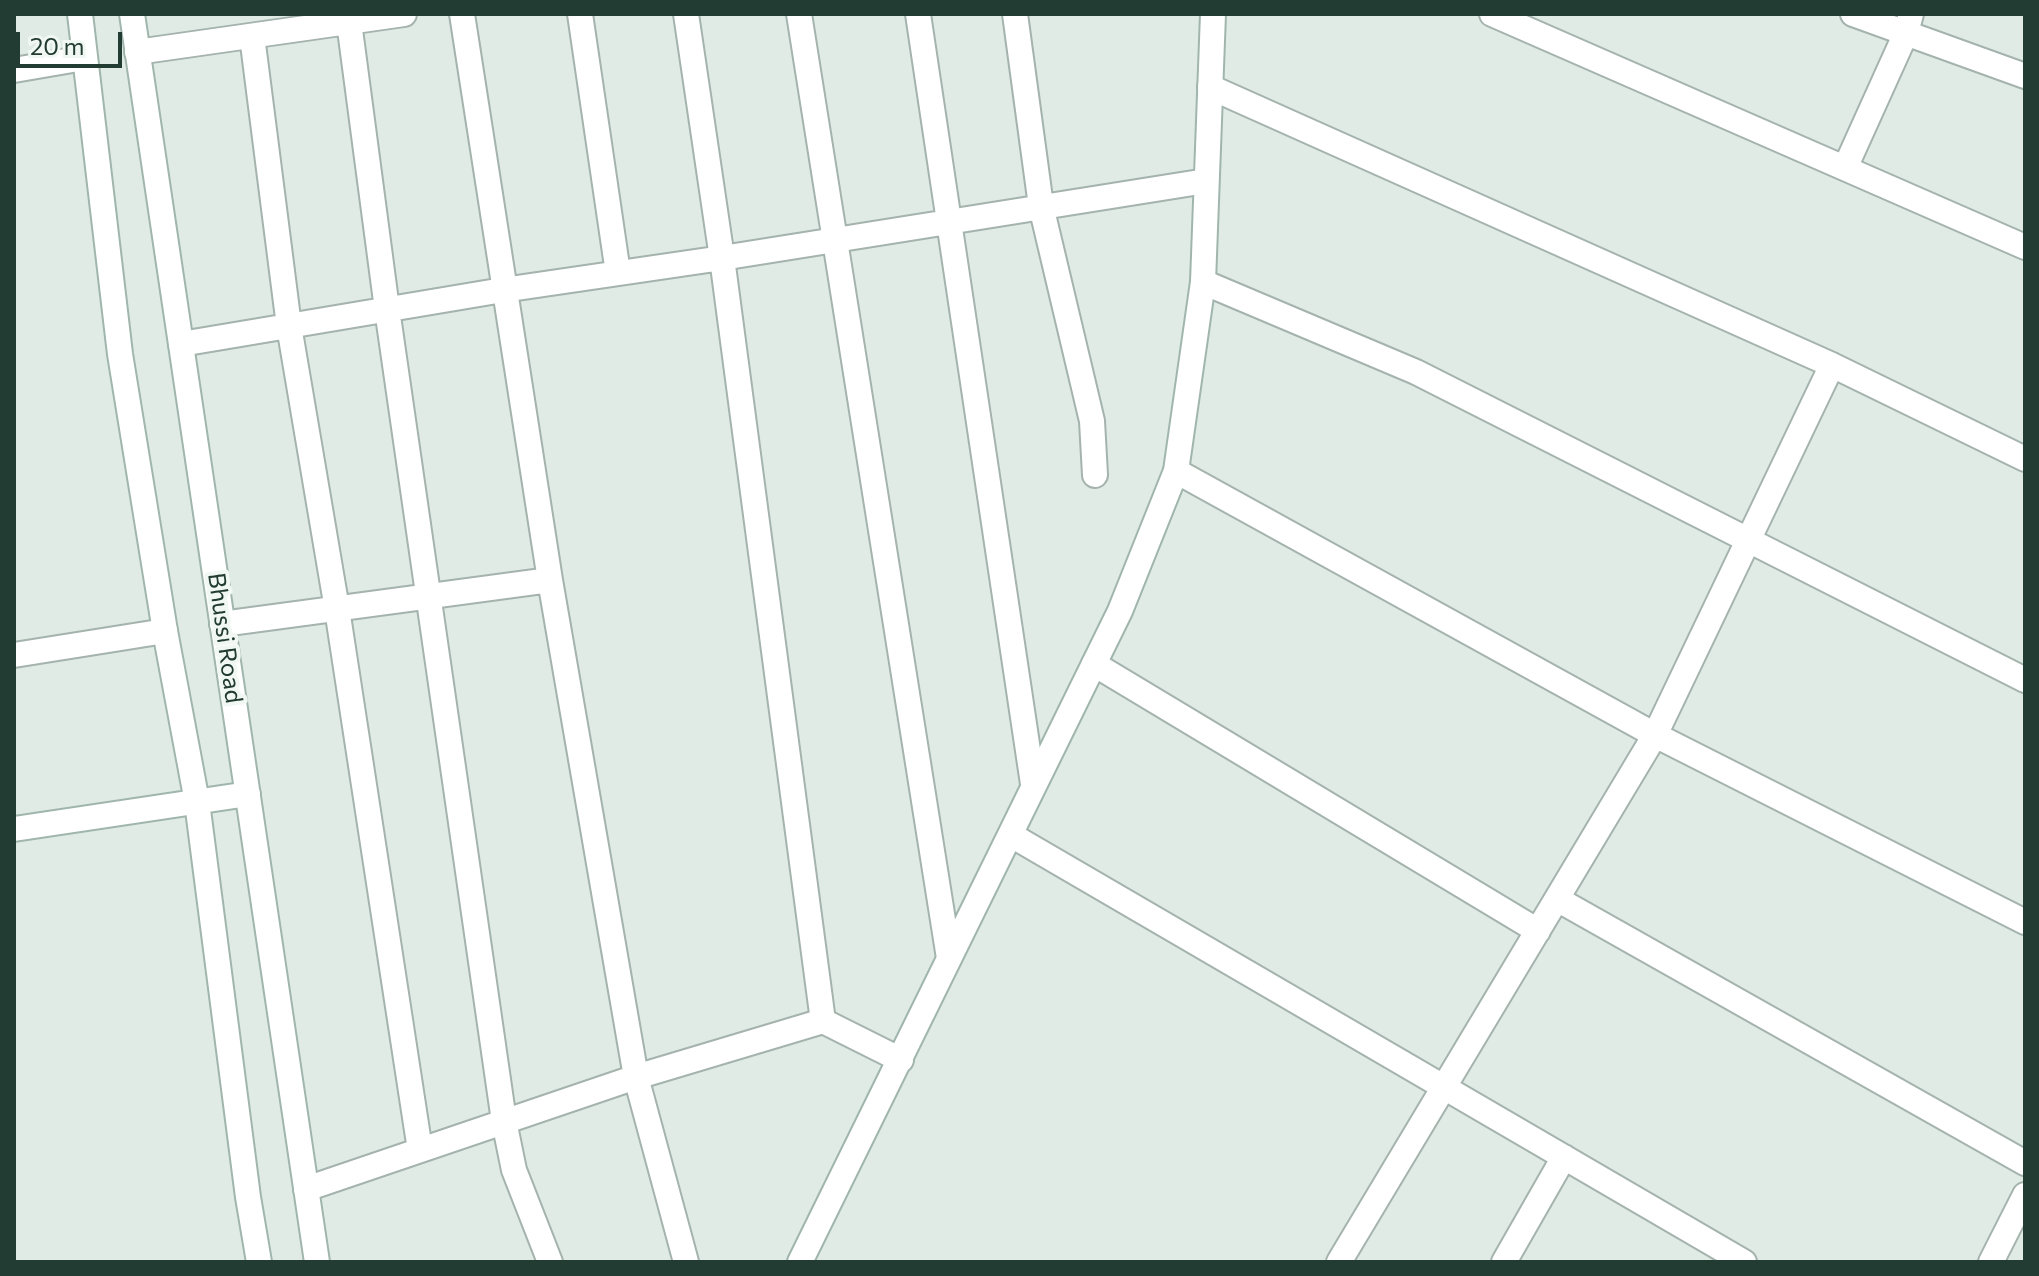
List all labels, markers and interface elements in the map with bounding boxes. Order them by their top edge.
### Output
scale bar [20,16,126,66]
text: 20 m [30,31,84,60]
street label: Bhussi Road [202,571,248,705]

